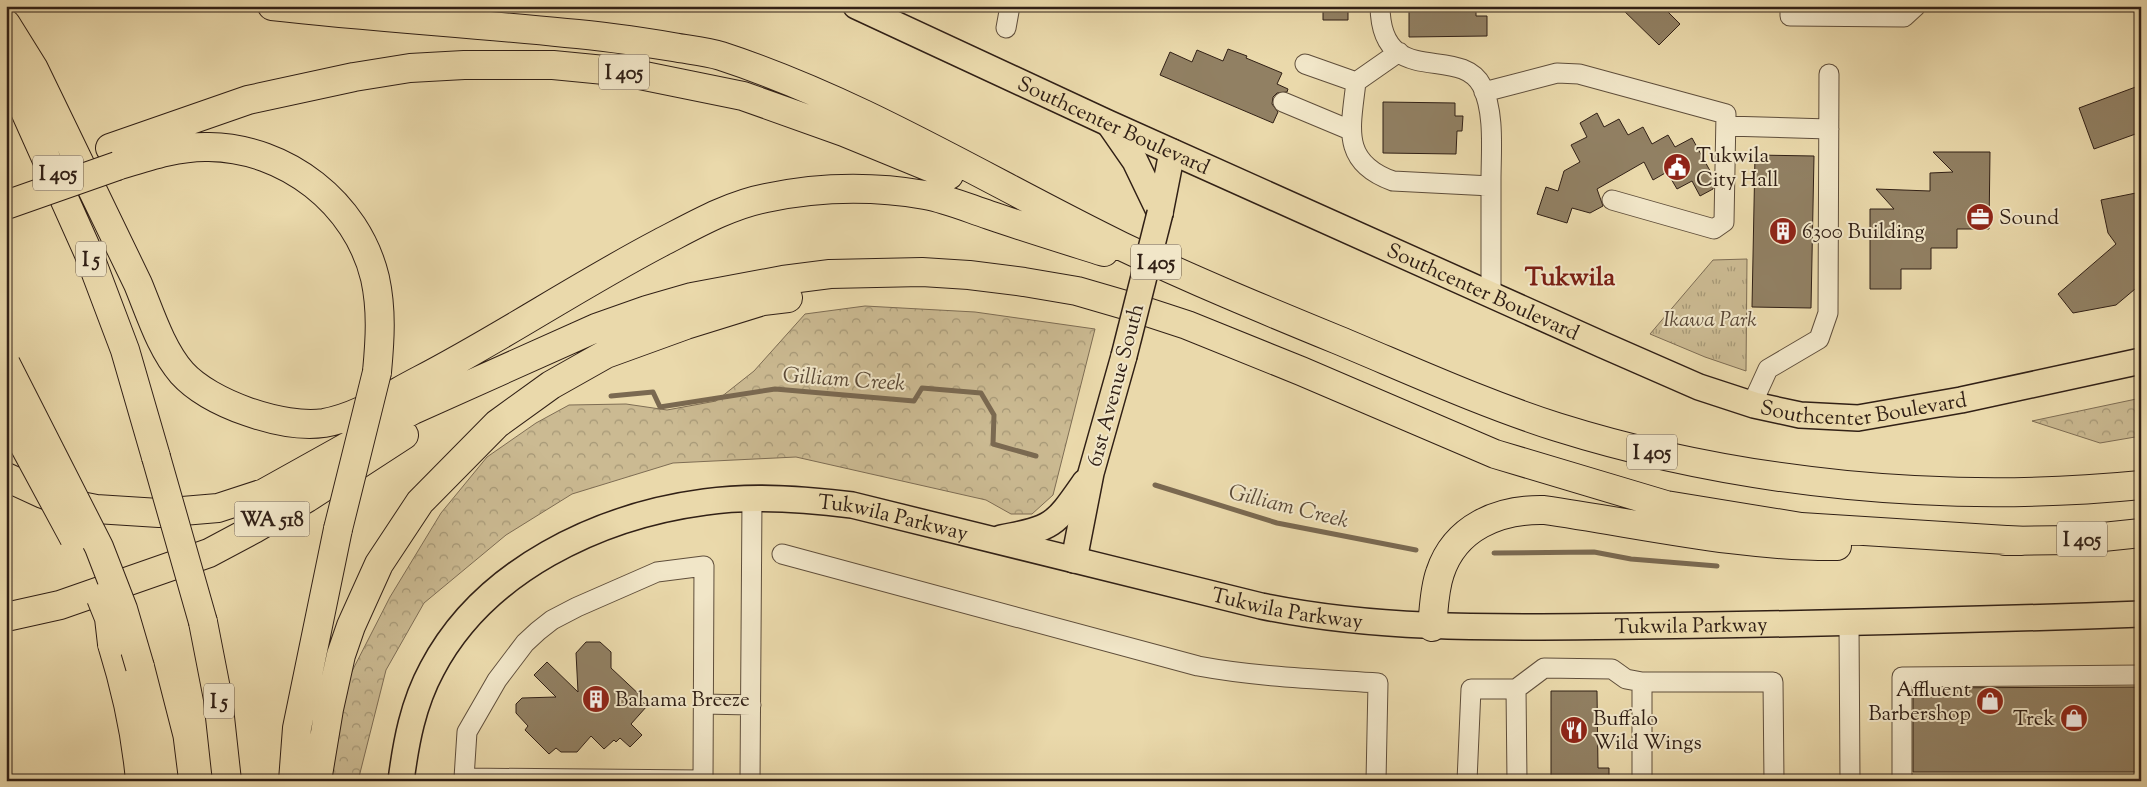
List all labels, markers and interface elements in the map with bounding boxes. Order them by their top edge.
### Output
road number: I 405 [599,54,649,90]
street label: Southcenter Boulevard [1012,70,1214,184]
place label: Tukwila City Hall [1696,142,1779,196]
public building icon: Tukwila City Hall [1662,152,1692,182]
road number: I 405 [33,156,83,190]
office icon: Sound [1965,202,1995,232]
place label: Sound [1999,204,2059,234]
building icon: 6300 Building [1768,216,1798,246]
place label: 6300 Building [1802,218,1925,248]
street label: Southcenter Boulevard [1381,237,1584,349]
road number: I 5 [76,242,106,276]
road number: I 405 [1131,244,1181,280]
district label: Tukwila [1525,260,1615,297]
street label: 61st Avenue South [1081,301,1153,470]
park label: Ikawa Park [1663,306,1757,336]
water label: Gilliam Creek [781,361,906,401]
street label: Southcenter Boulevard [1757,386,1969,435]
road number: I 405 [1627,434,1677,470]
water label: Gilliam Creek [1225,478,1352,538]
street label: Tukwila Parkway [817,488,971,550]
road number: WA 518 [234,502,310,536]
road number: I 405 [2057,522,2107,556]
street label: Tukwila Parkway [1208,581,1365,638]
street label: Tukwila Parkway [1614,611,1768,643]
place label: Affluent Barbershop [1868,676,1971,730]
road number: I 5 [204,684,234,718]
building icon: Bahama Breeze [581,684,611,714]
place label: Bahama Breeze [615,686,750,716]
shop icon: Affluent Barbershop [1975,686,2005,716]
shop icon: Trek [2059,703,2089,733]
place label: Buffalo Wild Wings [1593,705,1702,759]
place label: Trek [2013,705,2056,735]
restaurant icon: Buffalo Wild Wings [1559,715,1589,745]

